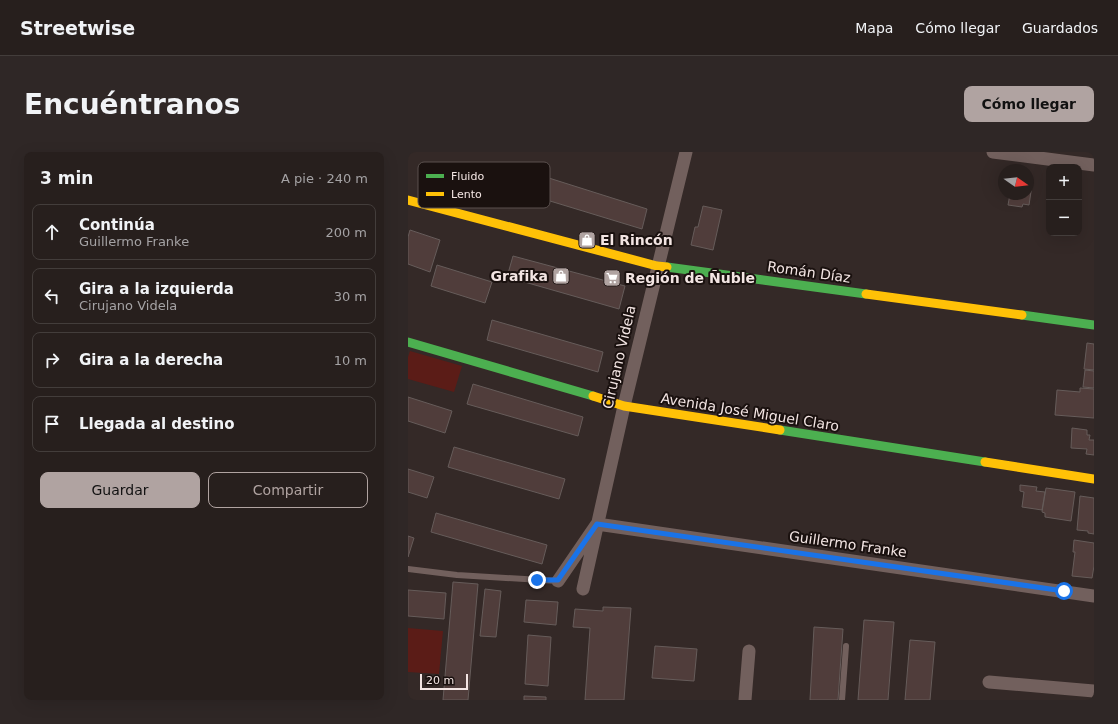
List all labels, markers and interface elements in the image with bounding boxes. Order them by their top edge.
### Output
text: Streetwise [20,17,135,39]
text: Mapa [855,20,893,36]
text: Cómo llegar [915,20,1000,36]
text: Guardados [1022,20,1098,36]
button: Cómo llegar [964,86,1094,122]
text: Encuéntranos [24,88,240,121]
legend [418,162,550,208]
north arrow [998,164,1034,200]
map controls [1046,164,1082,236]
button: + [1046,164,1082,200]
text: 3 min [40,168,93,188]
text: Fluido [451,170,484,183]
text: A pie · 240 m [281,171,368,186]
text: Lento [451,188,482,201]
button: − [1046,200,1082,236]
text: Continúa [79,216,155,234]
icon: ahead [41,221,63,243]
text: 200 m [325,225,367,240]
shop icon: El Rincón [577,230,597,250]
place label: El Rincón [600,232,673,248]
text: Guillermo Franke [79,234,189,249]
street label: Román Díaz [766,258,852,286]
shop icon: Grafika [551,266,571,286]
place label: Grafika [491,268,548,284]
supermarket icon: Región de Ñuble [602,268,622,288]
place label: Región de Ñuble [625,270,755,286]
text: Gira a la izquierda [79,280,234,298]
icon: left [41,285,63,307]
text: 30 m [334,289,367,304]
text: Cirujano Videla [79,298,177,313]
street label: Cirujano Videla [599,304,639,410]
icon: right [41,349,63,371]
text: Gira a la derecha [79,351,223,369]
text: 10 m [334,353,367,368]
street label: Avenida José Miguel Claro [660,390,840,434]
icon: arrive [41,413,63,435]
text: Llegada al destino [79,415,234,433]
button: Guardar [40,472,200,508]
button: Compartir [208,472,368,508]
street label: Guillermo Franke [788,528,908,560]
route end [528,571,546,589]
route start [1055,582,1073,600]
scale bar [420,672,468,691]
text: 20 m [426,674,454,687]

